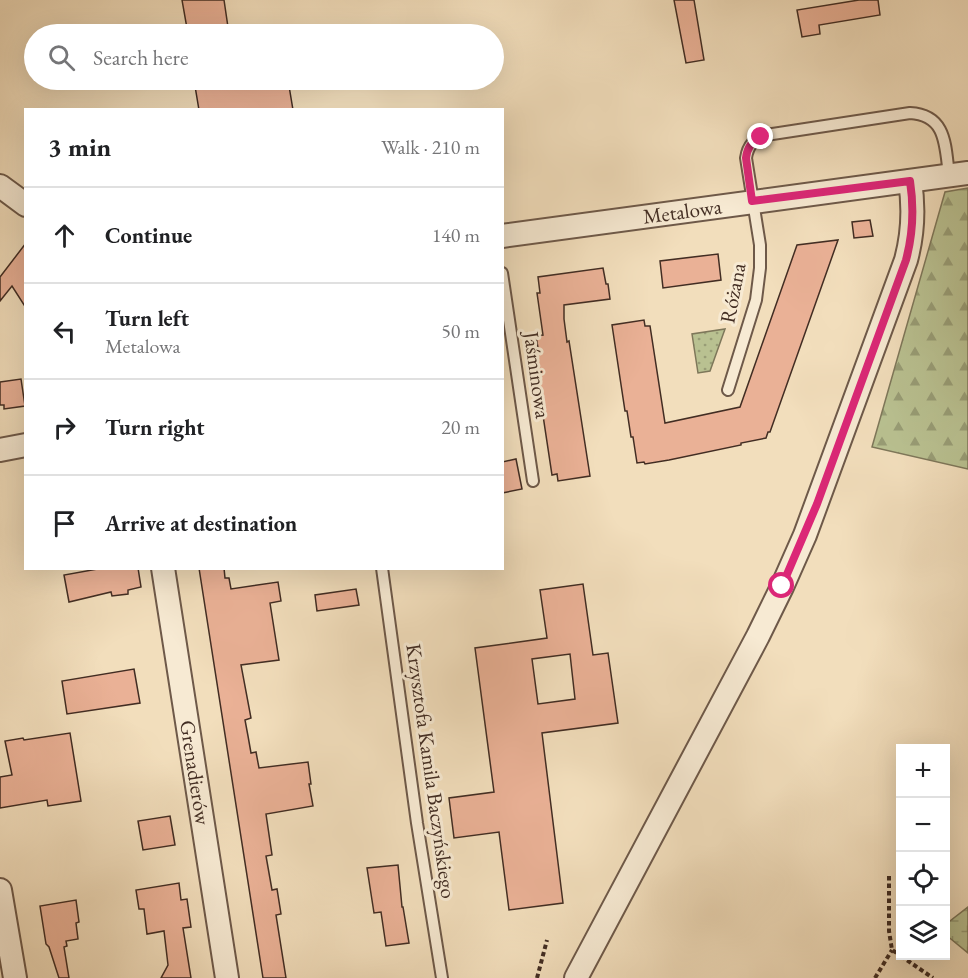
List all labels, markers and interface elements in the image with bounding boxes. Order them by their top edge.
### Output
search box [24,24,504,90]
icon: search [45,41,78,74]
text: Search here [93,43,188,72]
route end [747,123,773,149]
text: 3 min [48,130,111,164]
text: Walk · 210 m [381,134,480,160]
street label: Metalowa [641,192,724,230]
icon: ahead [48,219,81,252]
text: Continue [105,221,192,250]
text: 140 m [432,222,480,248]
street label: Różana [713,260,752,325]
text: Turn left [105,304,189,333]
icon: left [48,315,81,348]
text: 50 m [441,318,480,344]
street label: Jaśminowa [518,328,557,421]
text: Metalowa [105,333,180,359]
icon: right [48,411,81,444]
text: Turn right [105,413,204,442]
text: 20 m [441,414,480,440]
icon: arrive [48,507,81,540]
text: Arrive at destination [105,509,297,538]
route start [768,572,794,598]
street label: Krzysztofa Kamila Baczyńskiego [400,642,463,900]
street label: Grenadierów [174,718,217,827]
map controls [896,744,950,960]
button: + [896,744,950,798]
button: − [896,798,950,852]
button: locate [896,852,950,906]
button: layers [896,906,950,960]

